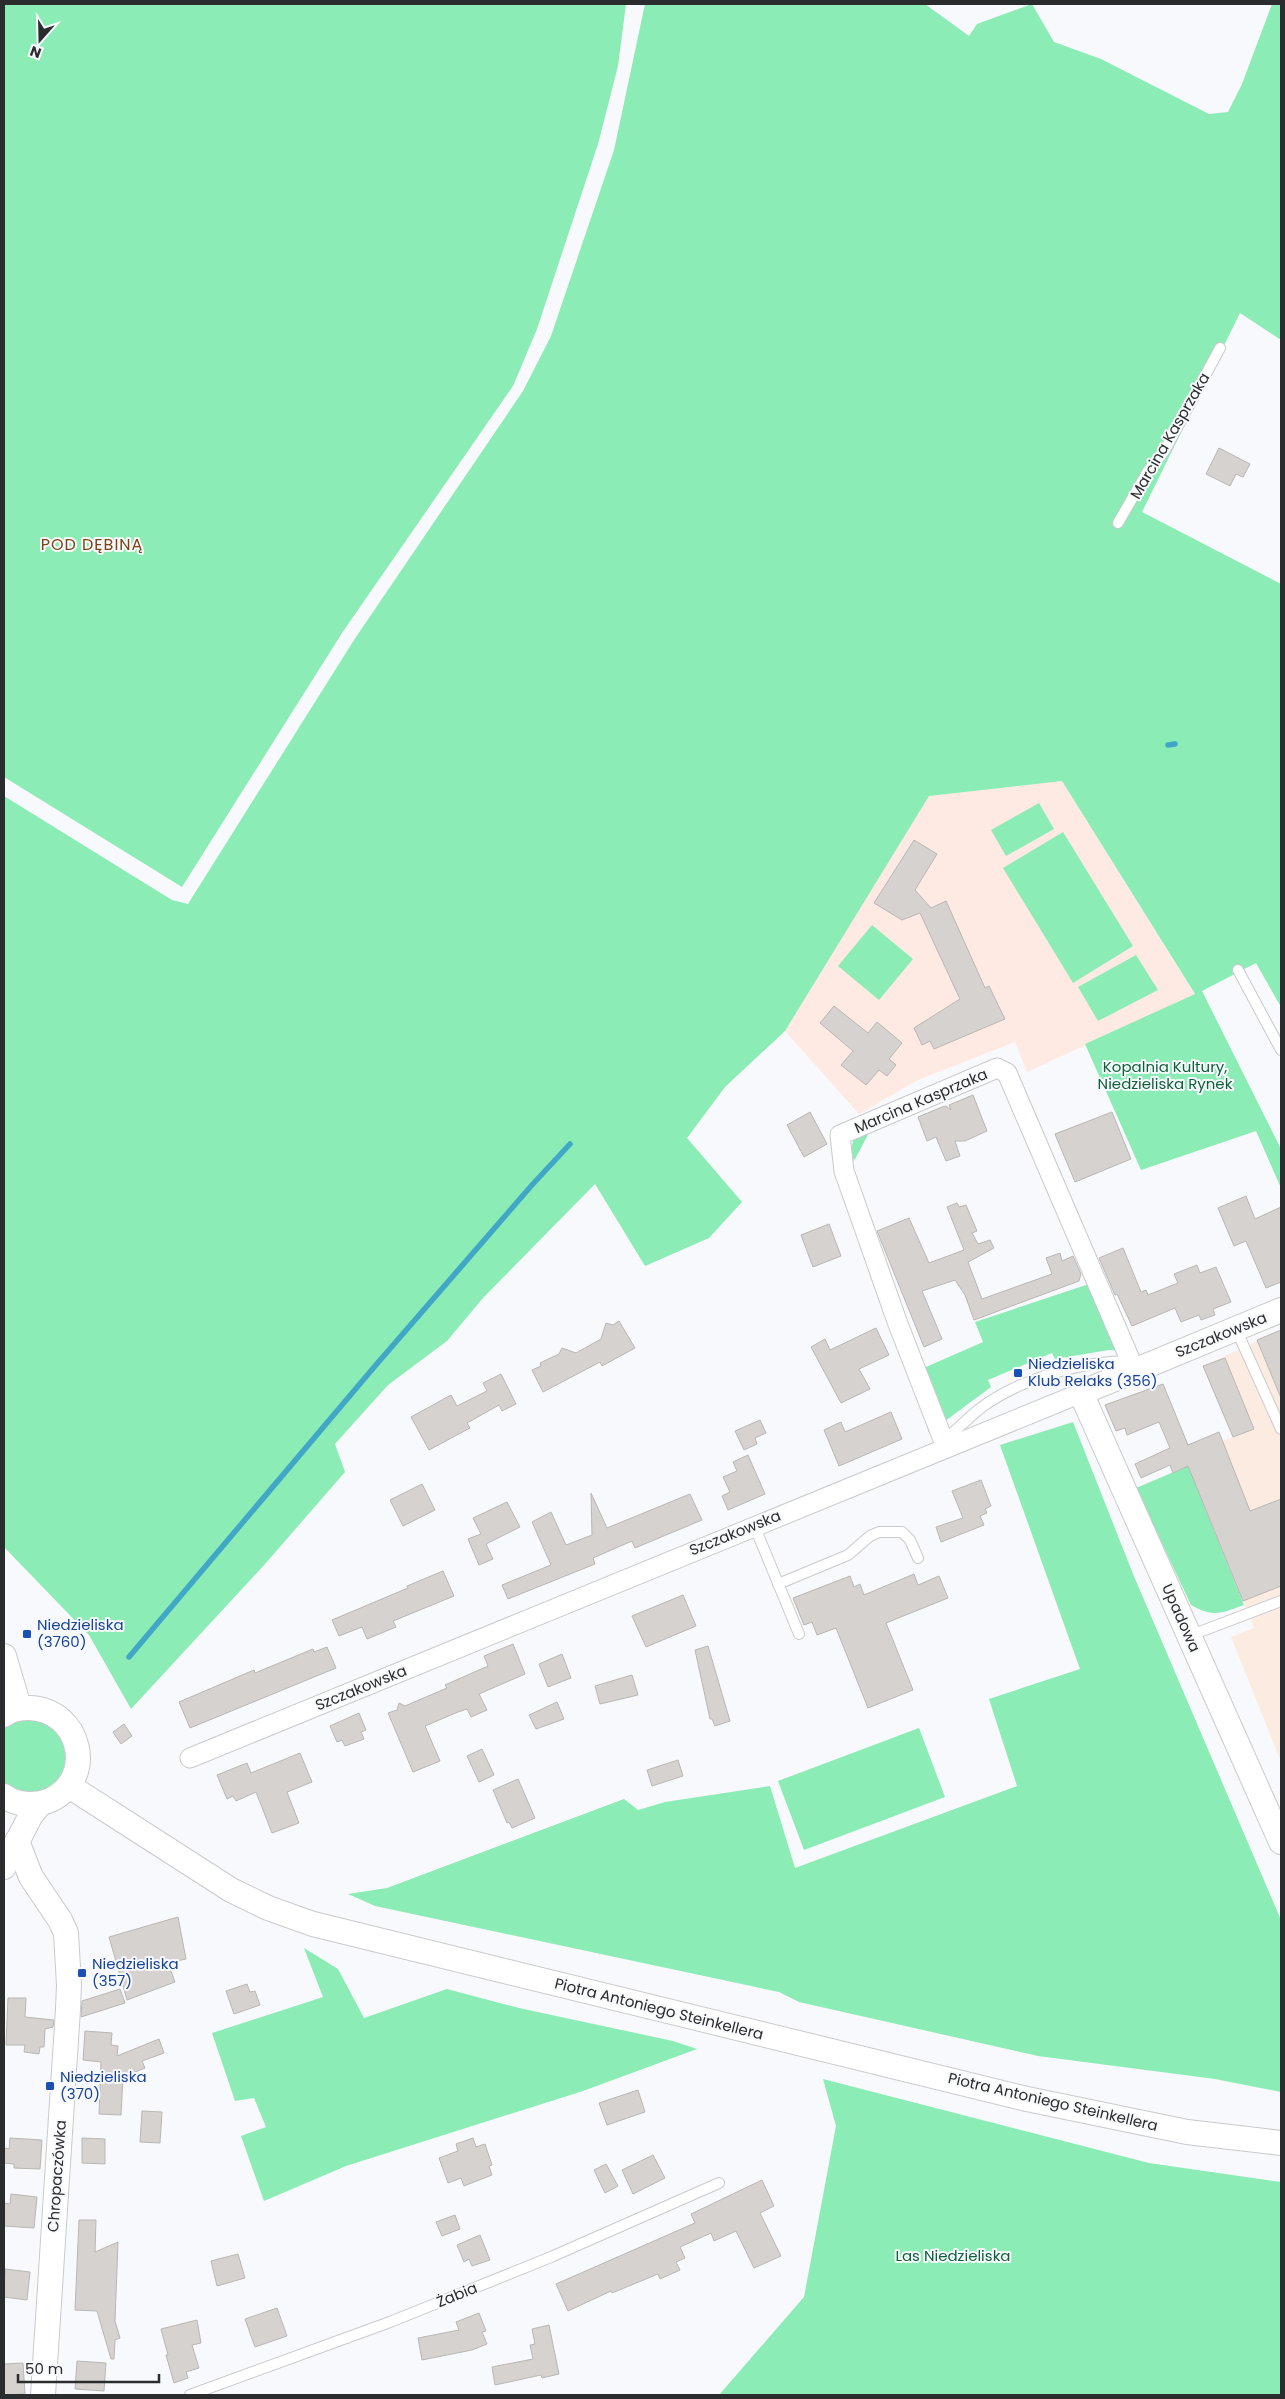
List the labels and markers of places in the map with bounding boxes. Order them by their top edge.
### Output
place label: Niedzieliska Klub Relaks (356) [1028,1353,1158,1391]
marker: Niedzieliska Klub Relaks (356) [1012,1367,1024,1379]
place label: Niedzieliska (3760) [37,1614,124,1652]
marker: Niedzieliska (3760) [21,1628,33,1640]
place label: Niedzieliska (357) [92,1953,179,1991]
marker: Niedzieliska (357) [76,1967,88,1979]
place label: Niedzieliska (370) [60,2066,147,2104]
marker: Niedzieliska (370) [44,2080,56,2092]

